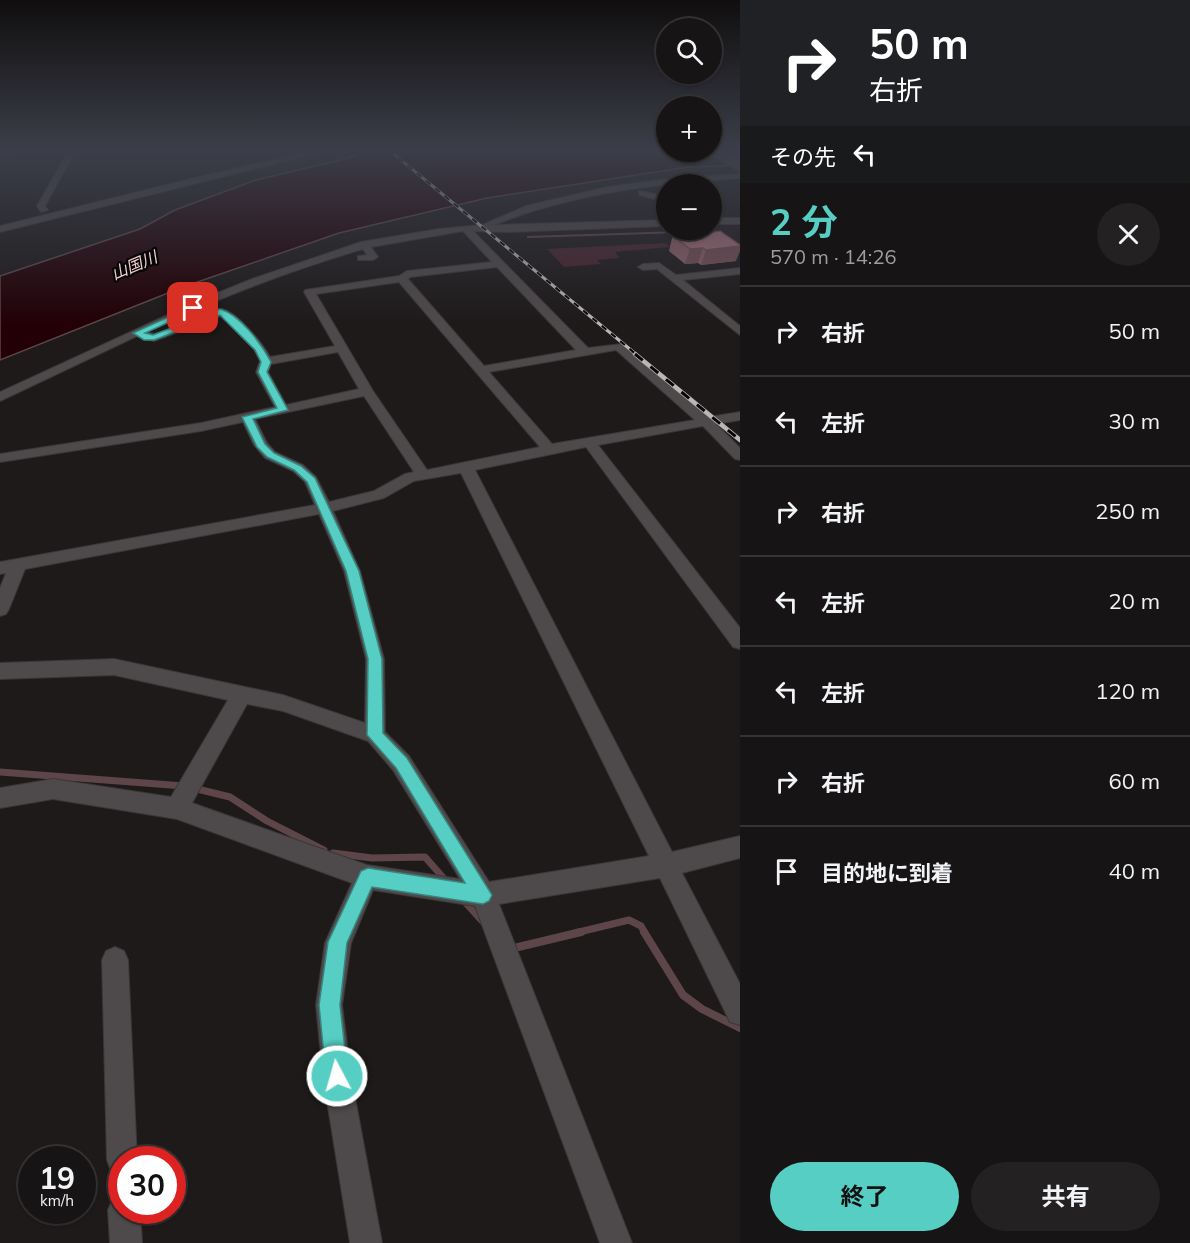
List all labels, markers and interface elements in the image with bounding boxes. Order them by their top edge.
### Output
text: 50 m [869,17,969,70]
map controls [656,18,722,240]
button: search [656,18,722,84]
icon: right [770,24,848,102]
text: 右折 [869,73,923,107]
button: + [656,96,722,162]
icon: left [848,138,881,171]
text: その先 [770,143,836,171]
button: − [656,174,722,240]
text: 2 分 [770,199,837,244]
button: close [1097,203,1160,266]
text: 570 m · 14:26 [770,244,896,269]
water label: 山国川 [108,246,162,284]
pin [167,282,218,333]
icon: arrive [176,291,209,324]
icon: right [770,315,803,348]
text: 50 m [1109,317,1160,345]
text: 右折 [821,319,865,347]
icon: left [770,405,803,438]
text: 30 m [1109,407,1160,435]
text: 左折 [821,409,865,437]
icon: right [770,495,803,528]
text: 250 m [1095,497,1160,525]
text: 右折 [821,499,865,527]
icon: left [770,585,803,618]
text: 20 m [1109,587,1160,615]
text: 左折 [821,589,865,617]
icon: left [770,675,803,708]
text: 120 m [1095,677,1160,705]
text: 左折 [821,679,865,707]
icon: right [770,765,803,798]
text: 60 m [1109,767,1160,795]
text: 右折 [821,769,865,797]
icon: arrive [770,855,803,888]
text: 40 m [1109,857,1160,885]
text: 目的地に到着 [821,859,953,887]
position arrow [305,1044,369,1108]
speed limit sign: 30 [108,1146,186,1224]
text: 19 [39,1159,75,1197]
button: 終了 [770,1162,959,1231]
button: 共有 [971,1162,1160,1231]
text: km/h [40,1191,74,1210]

